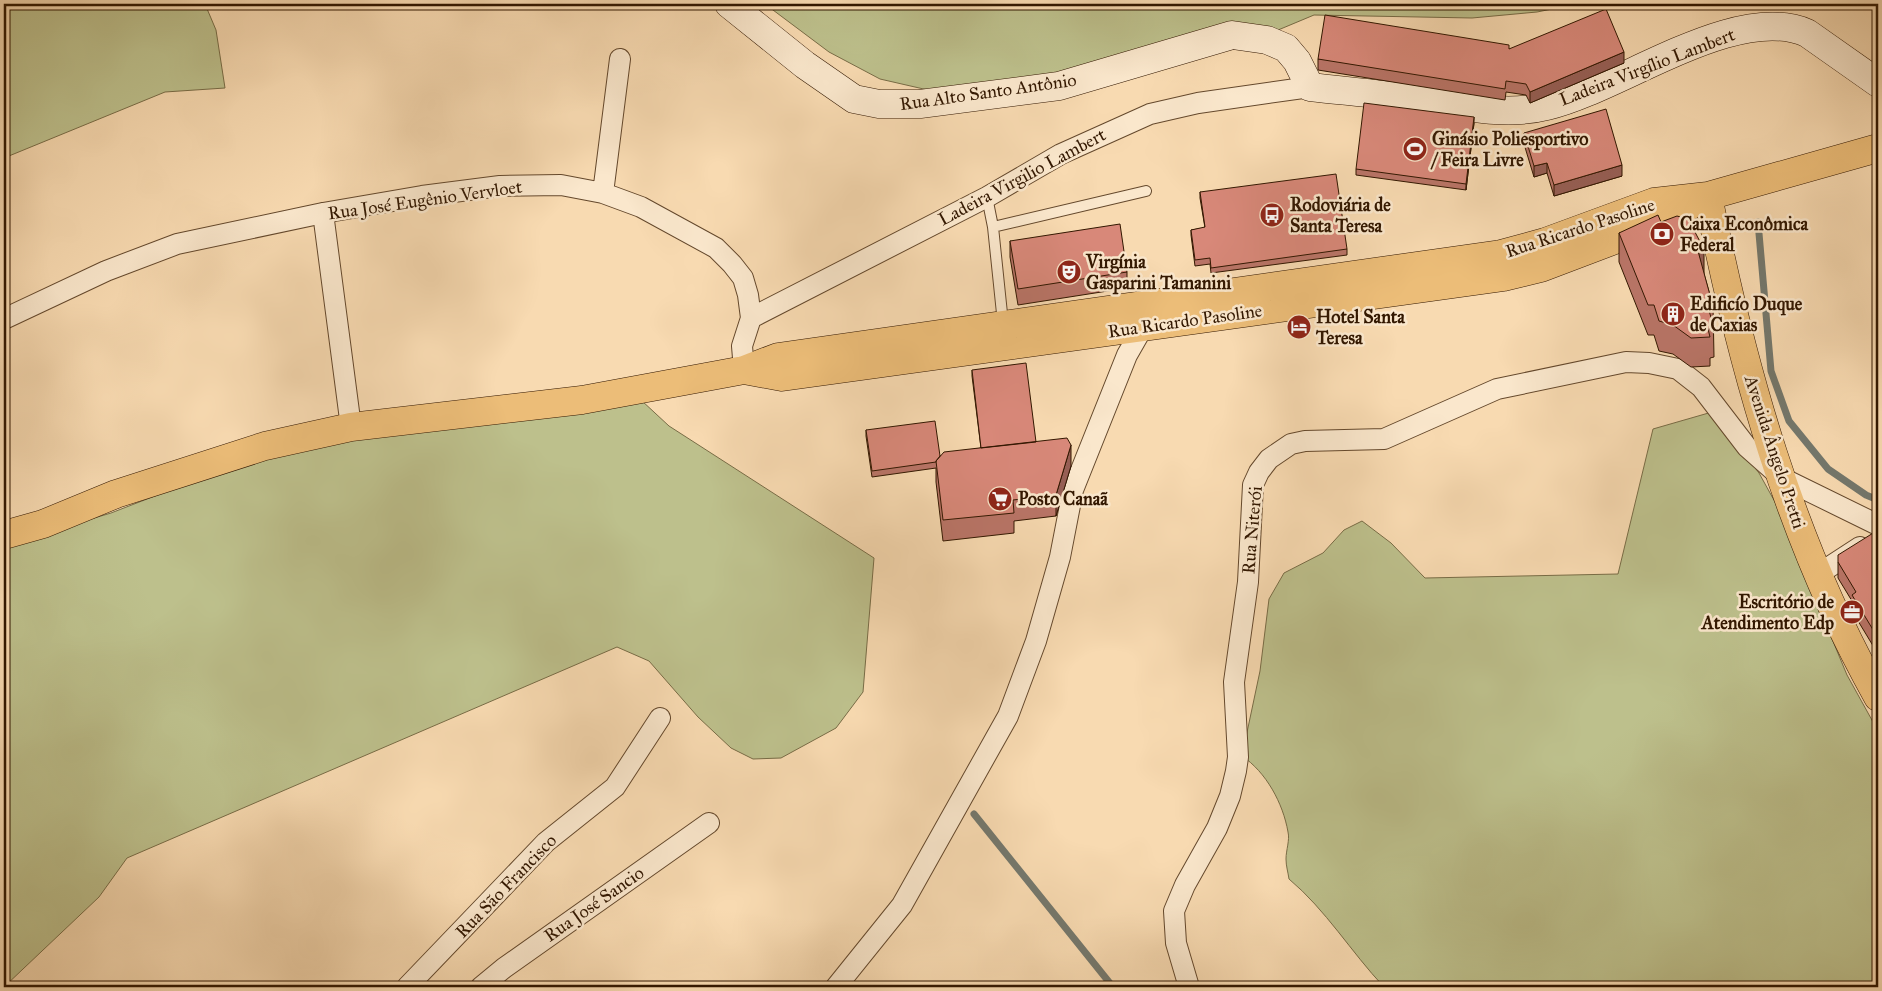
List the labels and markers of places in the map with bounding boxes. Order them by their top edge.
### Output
place label: Ginásio Poliesportivo / Feira Livre [1430,128,1589,171]
sports icon: Ginásio Poliesportivo / Feira Livre [1402,136,1428,162]
place label: Rodoviária de Santa Teresa [1290,194,1391,237]
bus stop icon: Rodoviária de Santa Teresa [1259,202,1285,228]
place label: Caixa Econômica Federal [1680,213,1808,256]
bank icon: Caixa Econômica Federal [1649,221,1675,247]
place label: Virgínia Gasparini Tamanini [1085,251,1232,295]
theatre icon: Virgínia Gasparini Tamanini [1056,259,1082,285]
place label: Edificío Duque de Caxias [1690,293,1803,336]
building icon: Edificío Duque de Caxias [1660,301,1686,327]
place label: Hotel Santa Teresa [1315,306,1405,349]
hotel icon: Hotel Santa Teresa [1286,314,1312,340]
supermarket icon: Posto Canaã [987,486,1013,512]
place label: Posto Canaã [1018,488,1108,510]
place label: Escritório de Atendimento Edp [1701,591,1835,635]
office icon: Escritório de Atendimento Edp [1839,599,1865,625]

